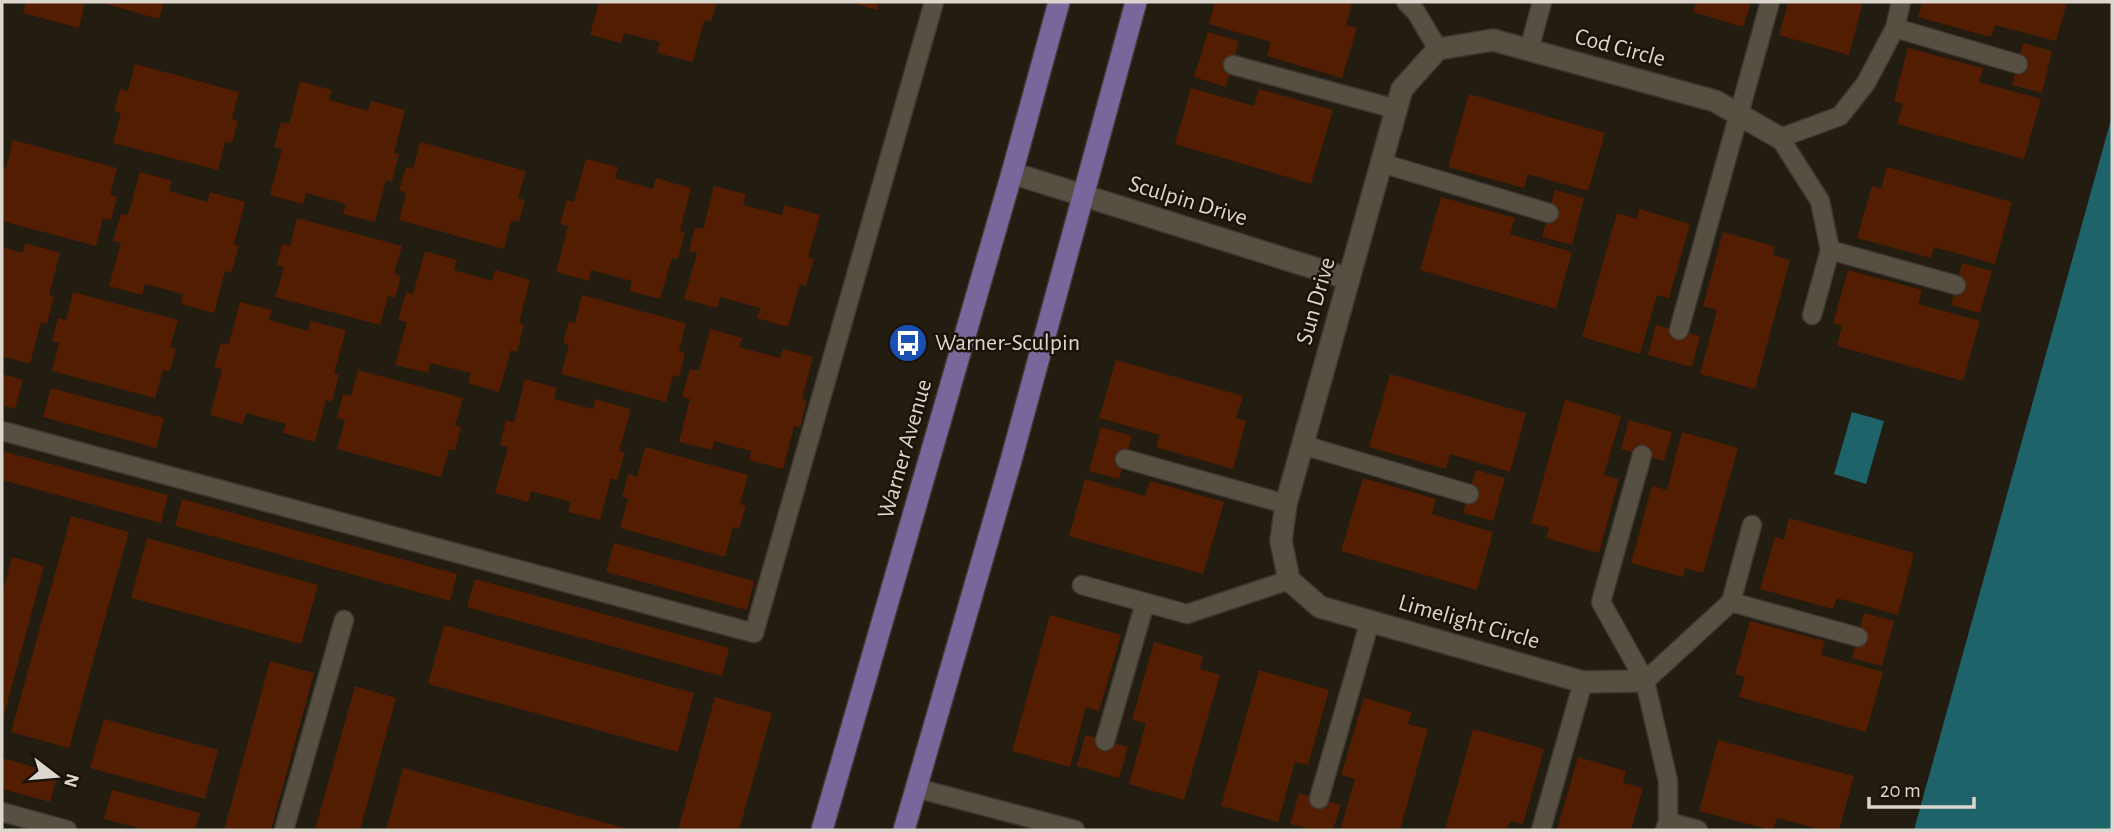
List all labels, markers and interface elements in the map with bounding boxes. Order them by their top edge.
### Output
street label: Cod Circle [1572,24,1668,72]
street label: Sculpin Drive [1126,172,1250,230]
street label: Sun Drive [1292,255,1340,347]
bus stop icon: Warner-Sculpin [887,322,929,364]
place label: Warner-Sculpin [935,331,1080,355]
street label: Warner Avenue [874,377,936,521]
street label: Limelight Circle [1396,590,1542,654]
north arrow [21,741,91,811]
scale bar [1869,766,1974,810]
text: N [60,771,82,789]
text: 20 m [1880,780,1921,801]

